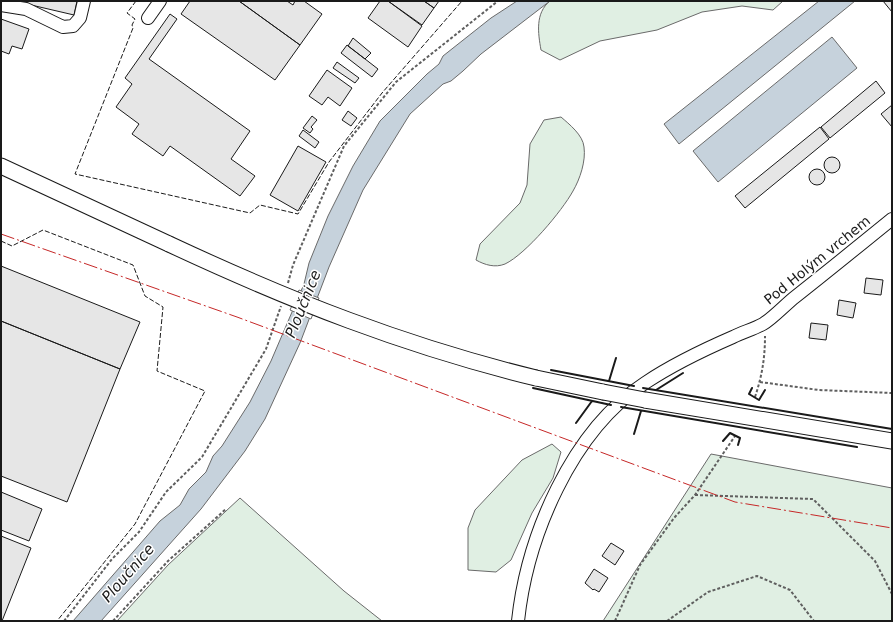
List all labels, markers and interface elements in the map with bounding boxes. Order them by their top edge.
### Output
street label: Pod Holým vrchem [761,212,873,308]
water label: Ploučnice [281,268,325,340]
water label: Ploučnice [98,540,158,606]

